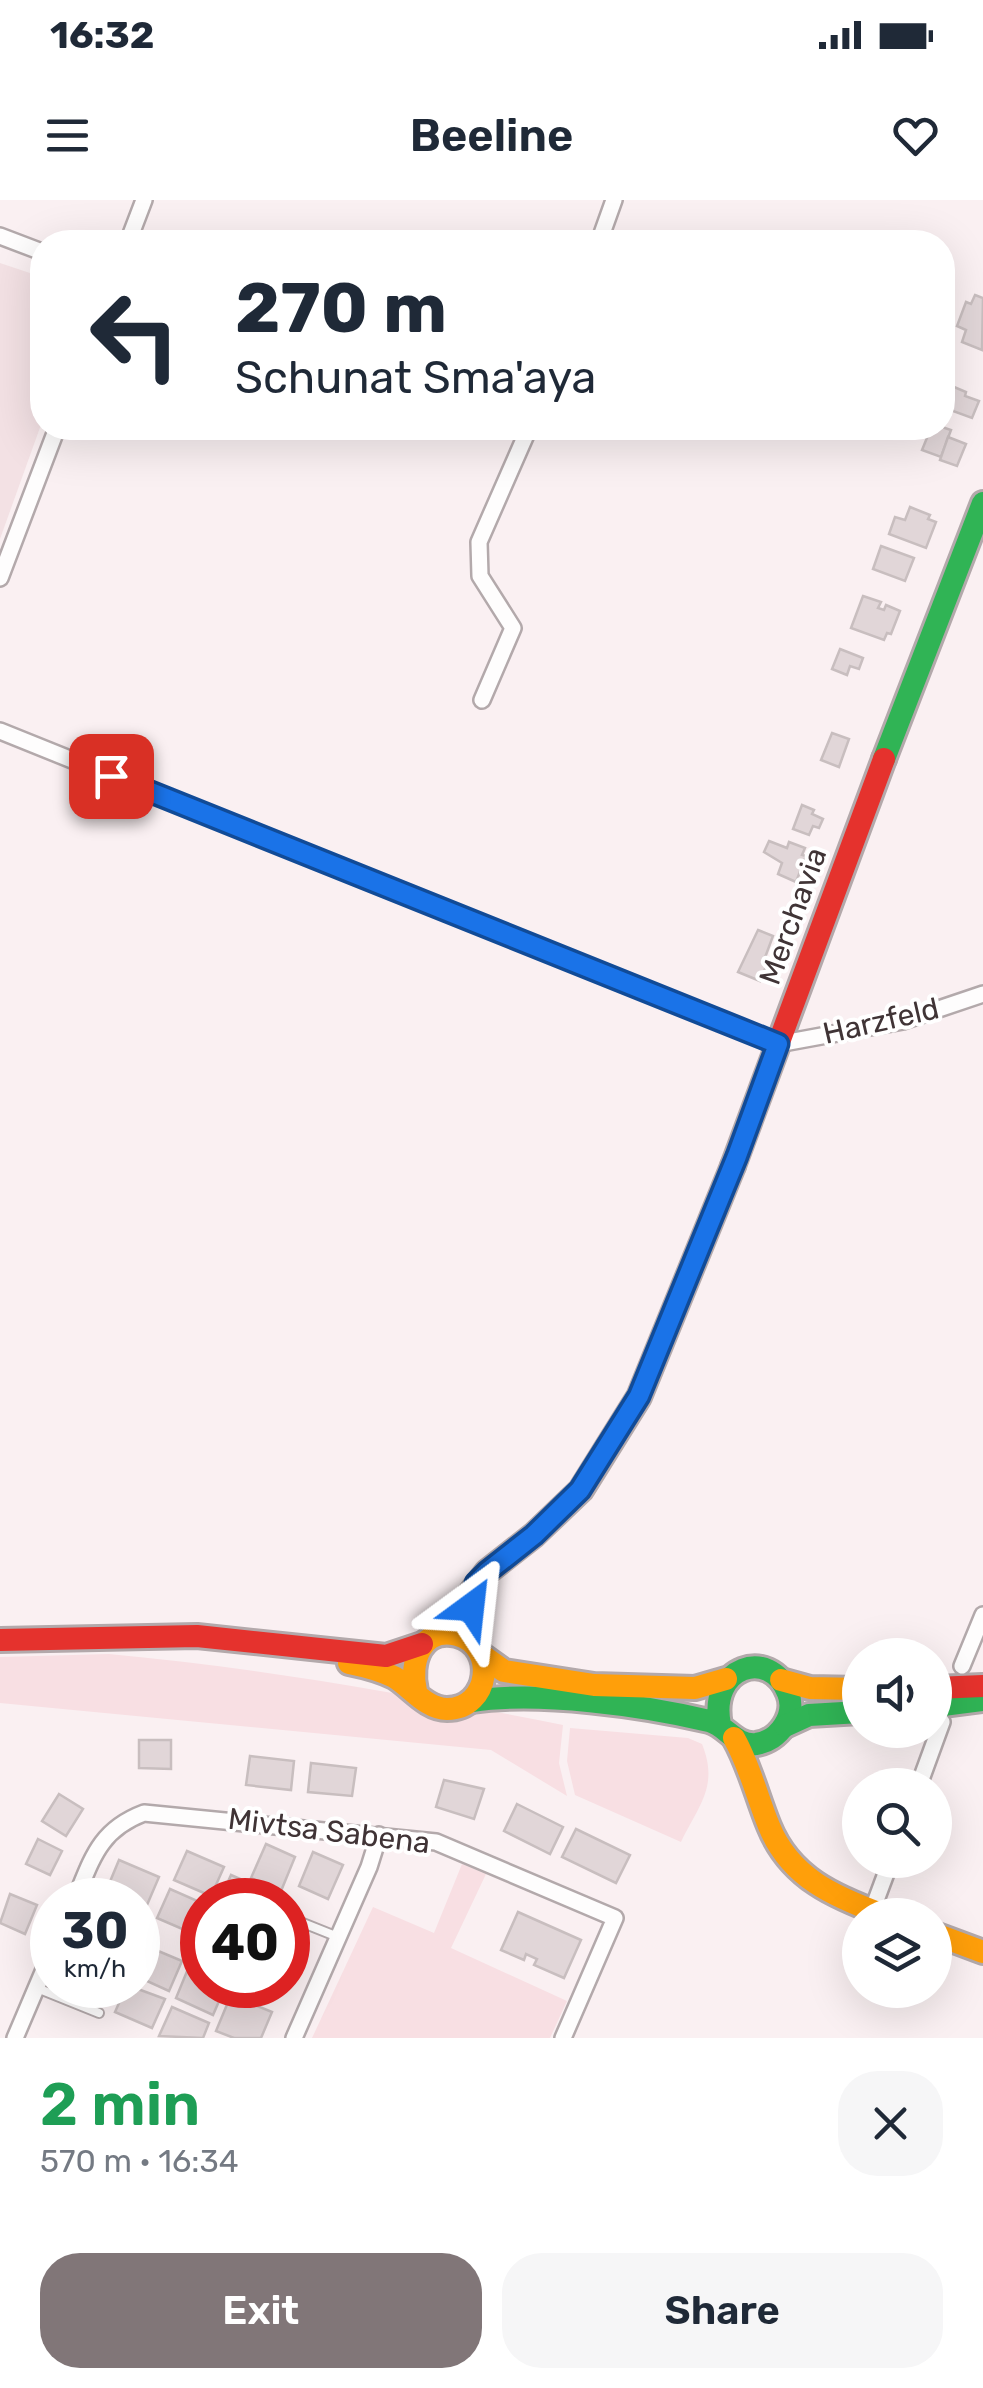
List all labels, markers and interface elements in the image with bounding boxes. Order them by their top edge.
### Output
text: 16:32 [50,12,154,58]
icon: menu [40,108,95,163]
icon: heart [888,108,943,163]
text: Beeline [410,109,573,162]
text: 270 m [235,267,447,350]
icon: left [70,270,200,400]
text: Schunat Sma'aya [235,351,596,404]
pin [69,734,154,819]
icon: arrive [84,749,139,804]
street label: Merchavia [752,843,834,989]
street label: Harzfeld [820,990,942,1052]
position arrow [419,1555,523,1659]
map controls [842,1638,952,2008]
button: sound [842,1638,952,1748]
button: search [842,1768,952,1878]
street label: Mivtsa Sabena [226,1801,432,1861]
speed limit sign: 40 [180,1878,310,2008]
button: layers [842,1898,952,2008]
text: 30 [62,1901,128,1961]
text: km/h [64,1954,126,1983]
text: 2 min [40,2069,200,2140]
button: close [838,2071,943,2176]
text: 570 m · 16:34 [40,2142,239,2180]
button: Exit [40,2253,482,2368]
button: Share [502,2253,943,2368]

